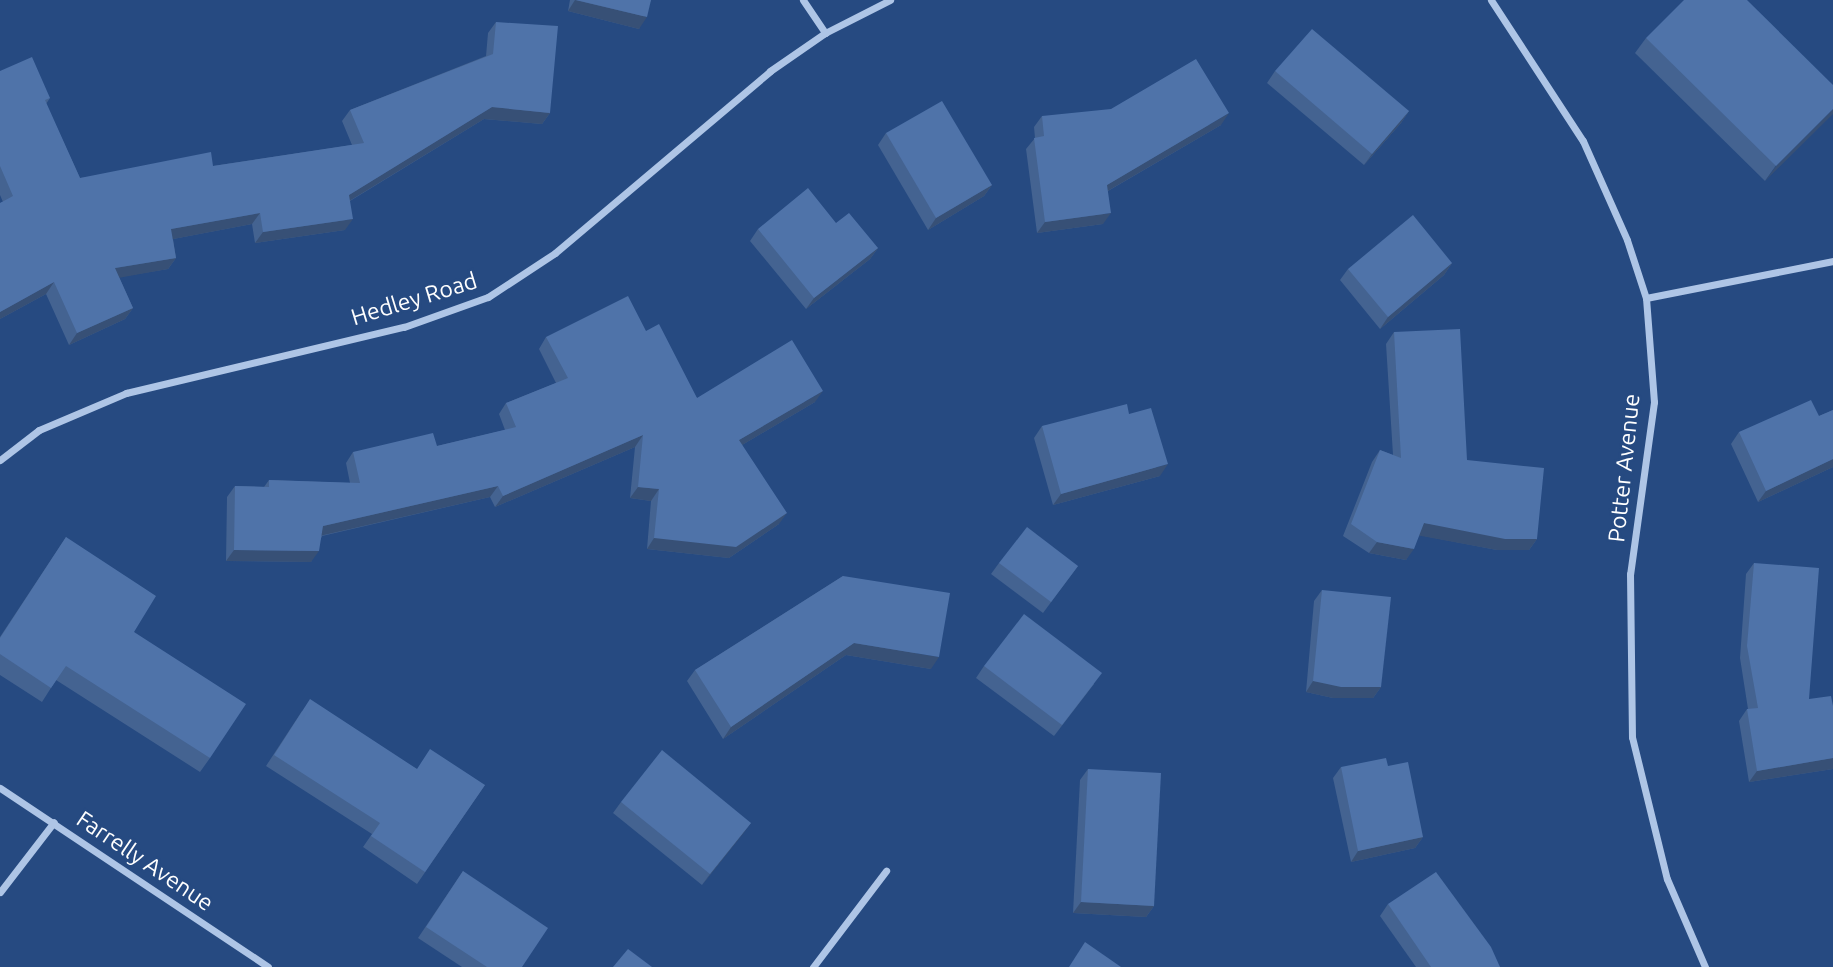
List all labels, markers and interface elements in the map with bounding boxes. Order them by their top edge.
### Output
street label: Hedley Road [348,267,480,331]
street label: Potter Avenue [1602,392,1646,544]
street label: Farrelly Avenue [71,805,219,917]

